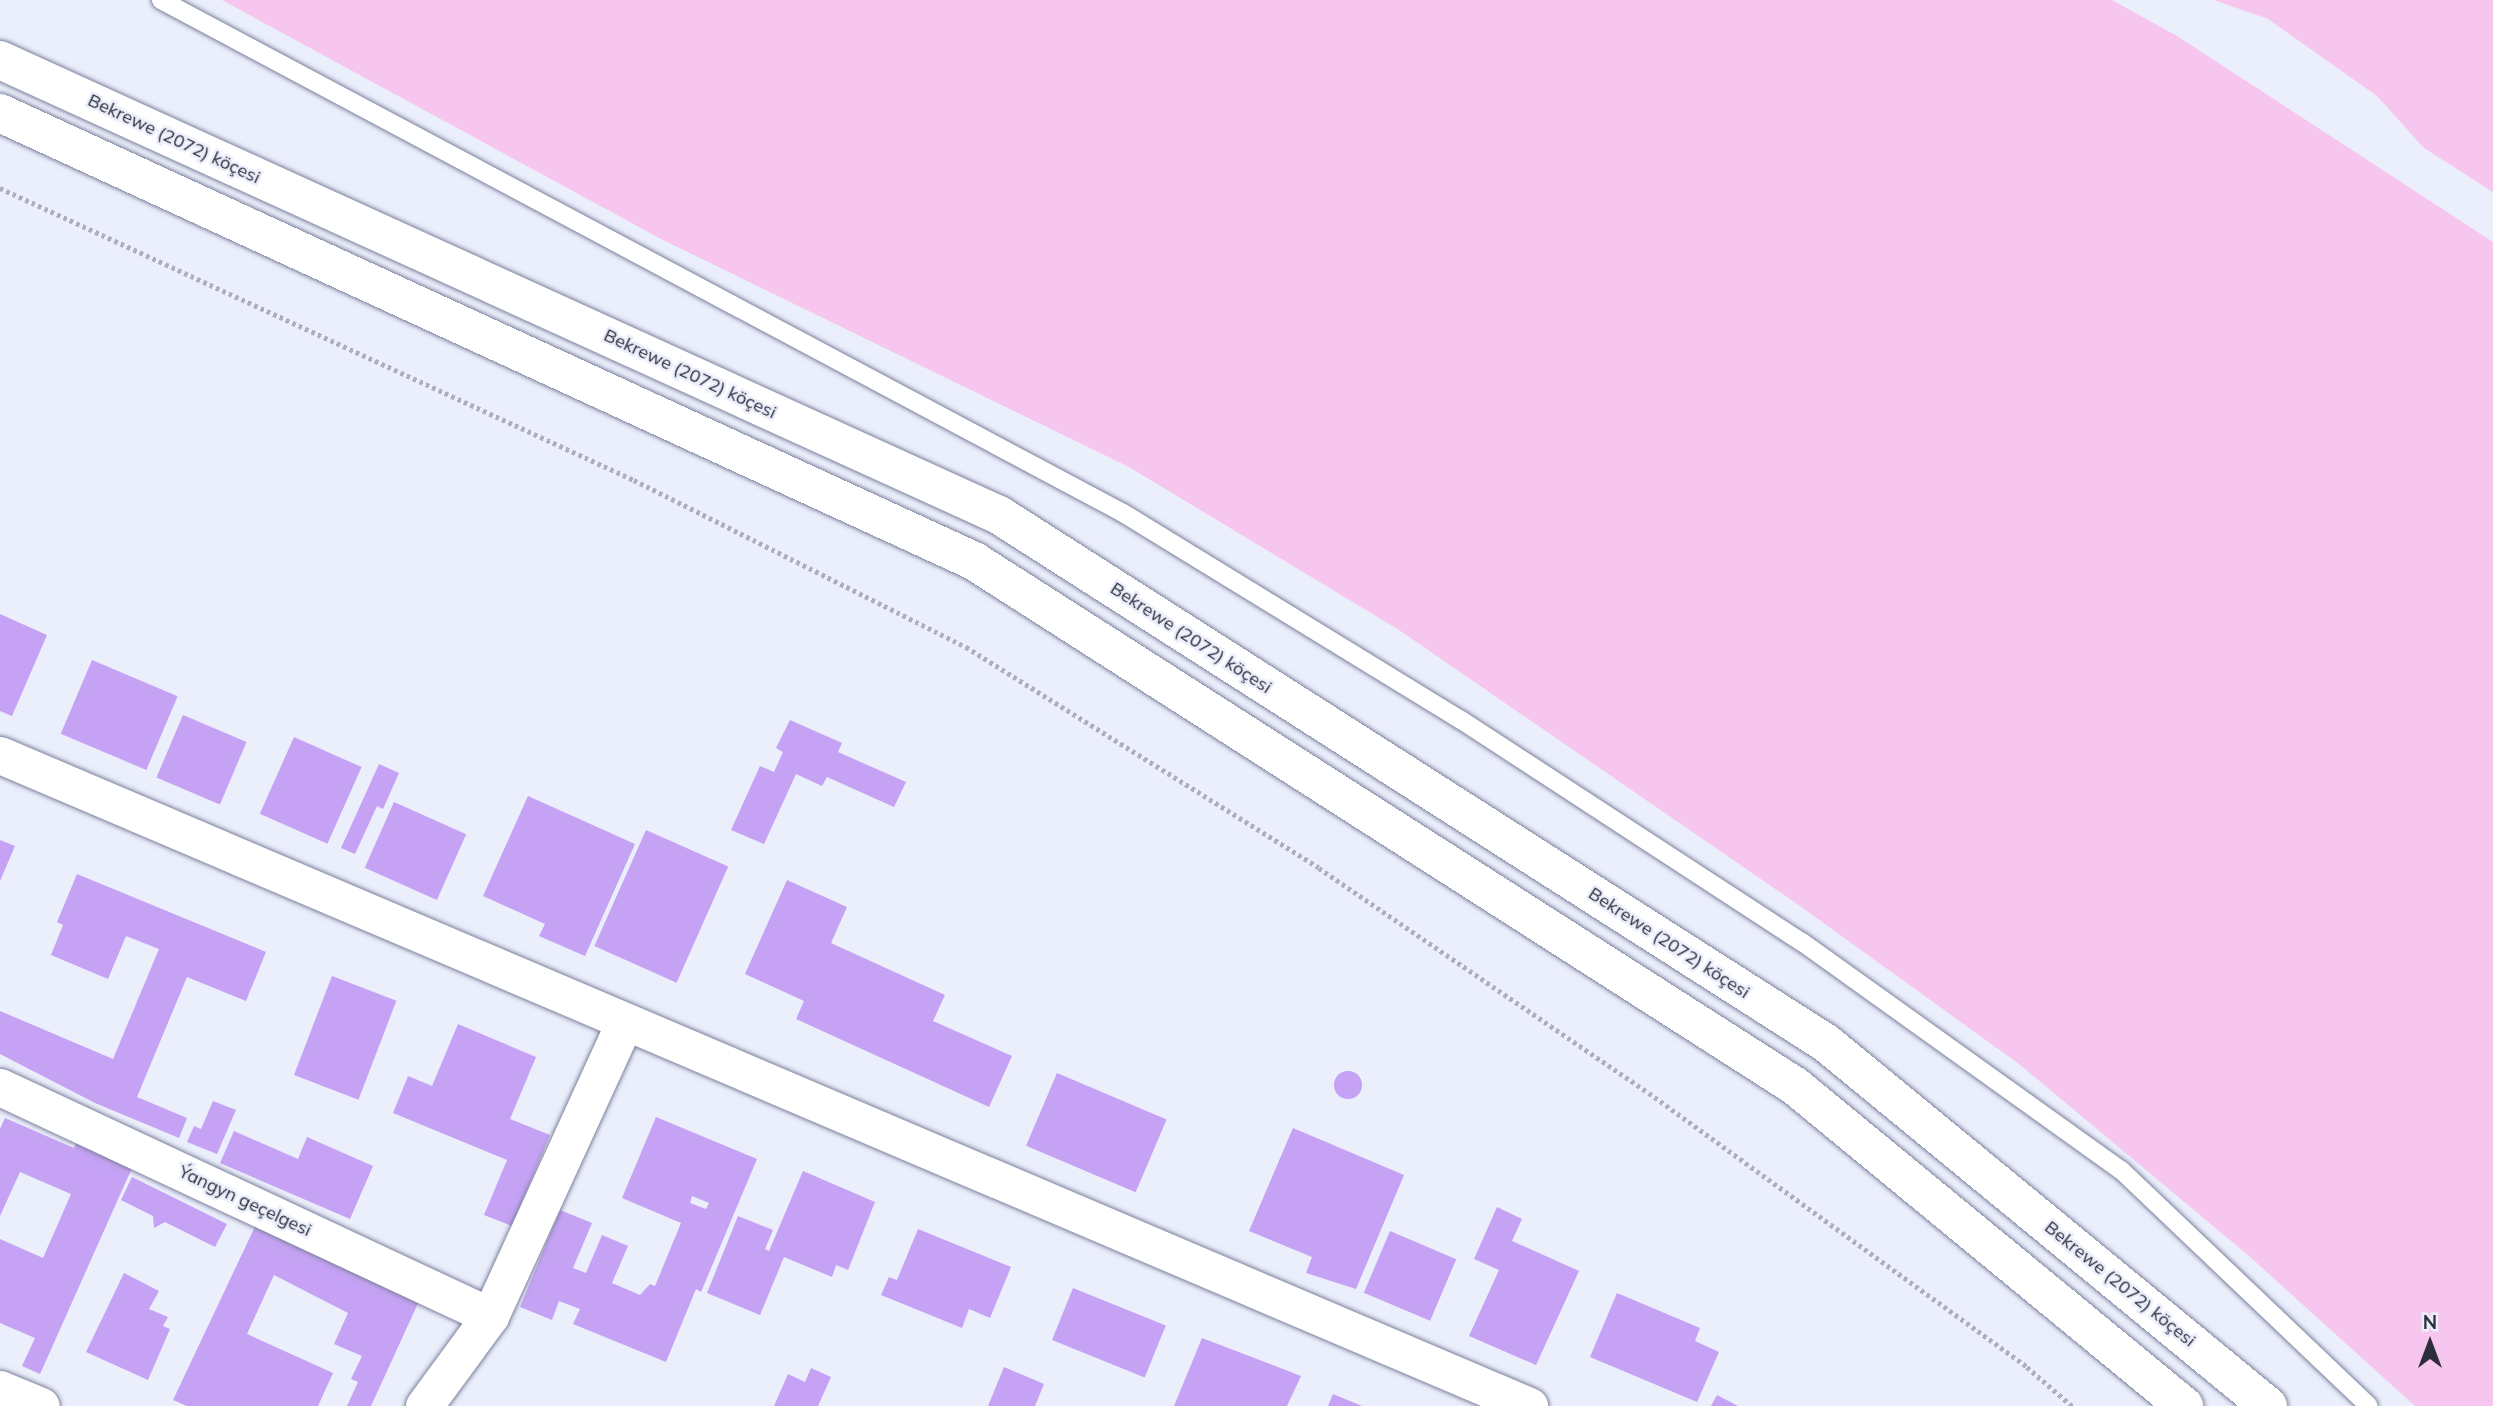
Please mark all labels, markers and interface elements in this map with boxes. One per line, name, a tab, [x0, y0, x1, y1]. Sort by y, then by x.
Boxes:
street label: Bekrewe (2072) köçesi	[84, 90, 264, 188]
street label: Bekrewe (2072) köçesi	[600, 325, 780, 423]
street label: Bekrewe (2072) köçesi	[1106, 578, 1276, 698]
street label: Bekrewe (2072) köçesi	[1584, 883, 1754, 1003]
street label: Ýangyn geçelgesi	[175, 1161, 315, 1241]
street label: Bekrewe (2072) köçesi	[2040, 1217, 2200, 1351]
north arrow	[2395, 1308, 2465, 1378]
text: N	[2423, 1310, 2437, 1334]

